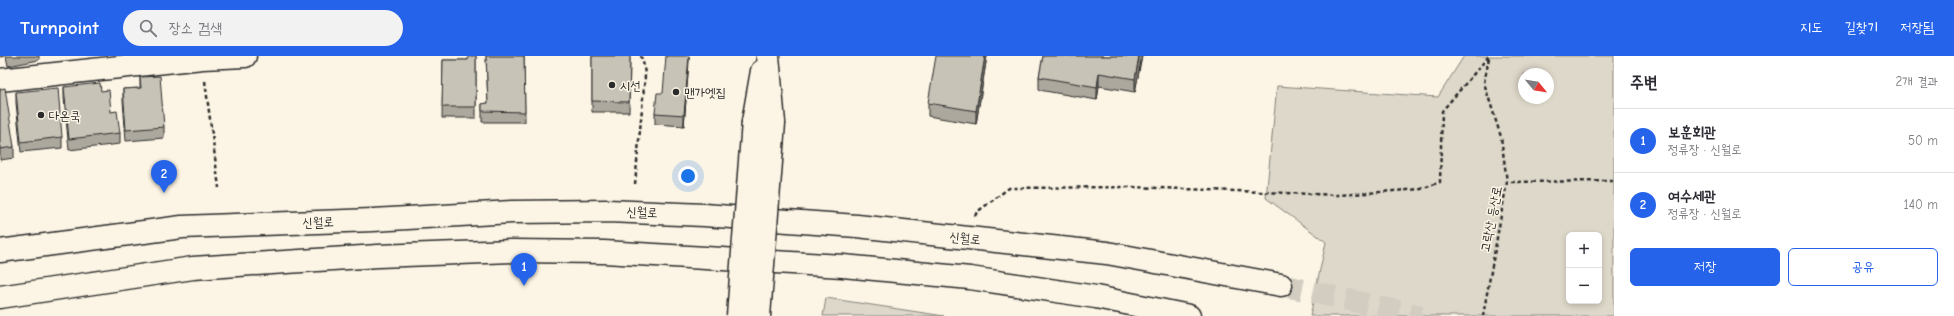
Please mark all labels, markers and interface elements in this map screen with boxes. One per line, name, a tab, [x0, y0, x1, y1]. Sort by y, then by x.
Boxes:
search box	[123, 10, 403, 46]
text: Turnpoint	[20, 17, 99, 39]
icon: search	[137, 17, 159, 39]
text: 장소 검색	[169, 19, 222, 37]
text: 지도	[1800, 19, 1822, 36]
text: 길찾기	[1844, 19, 1878, 36]
text: 저장됨	[1900, 19, 1934, 36]
north arrow	[1518, 68, 1554, 104]
text: 주변	[1630, 73, 1657, 92]
text: 2개 결과	[1895, 74, 1938, 89]
place label: 시선	[620, 78, 641, 93]
marker: 시선	[607, 80, 617, 90]
place label: 맨가엣집	[684, 85, 726, 100]
marker: 맨가엣집	[671, 87, 681, 97]
place label: 다온쿡	[49, 108, 80, 123]
marker: 다온쿡	[36, 110, 46, 120]
text: 보훈회관	[1668, 123, 1716, 141]
text: 1	[1640, 133, 1646, 148]
text: 50 m	[1908, 133, 1938, 148]
text: 정류장 · 신월로	[1668, 142, 1742, 157]
pin: 2	[151, 160, 177, 193]
your location	[678, 166, 698, 186]
street label: 고락산 등산로	[1477, 185, 1505, 253]
text: 여수세관	[1668, 187, 1716, 205]
text: 2	[1640, 197, 1646, 212]
text: 140 m	[1904, 197, 1938, 212]
street label: 신월로	[626, 204, 658, 220]
text: 정류장 · 신월로	[1668, 206, 1742, 221]
street label: 신월로	[302, 214, 334, 230]
street label: 신월로	[949, 229, 981, 247]
map controls	[1566, 232, 1602, 304]
button: +	[1566, 232, 1602, 268]
button: 저장	[1630, 248, 1780, 286]
button: 공유	[1788, 248, 1938, 286]
pin: 1	[511, 253, 537, 286]
button: −	[1566, 268, 1602, 304]

